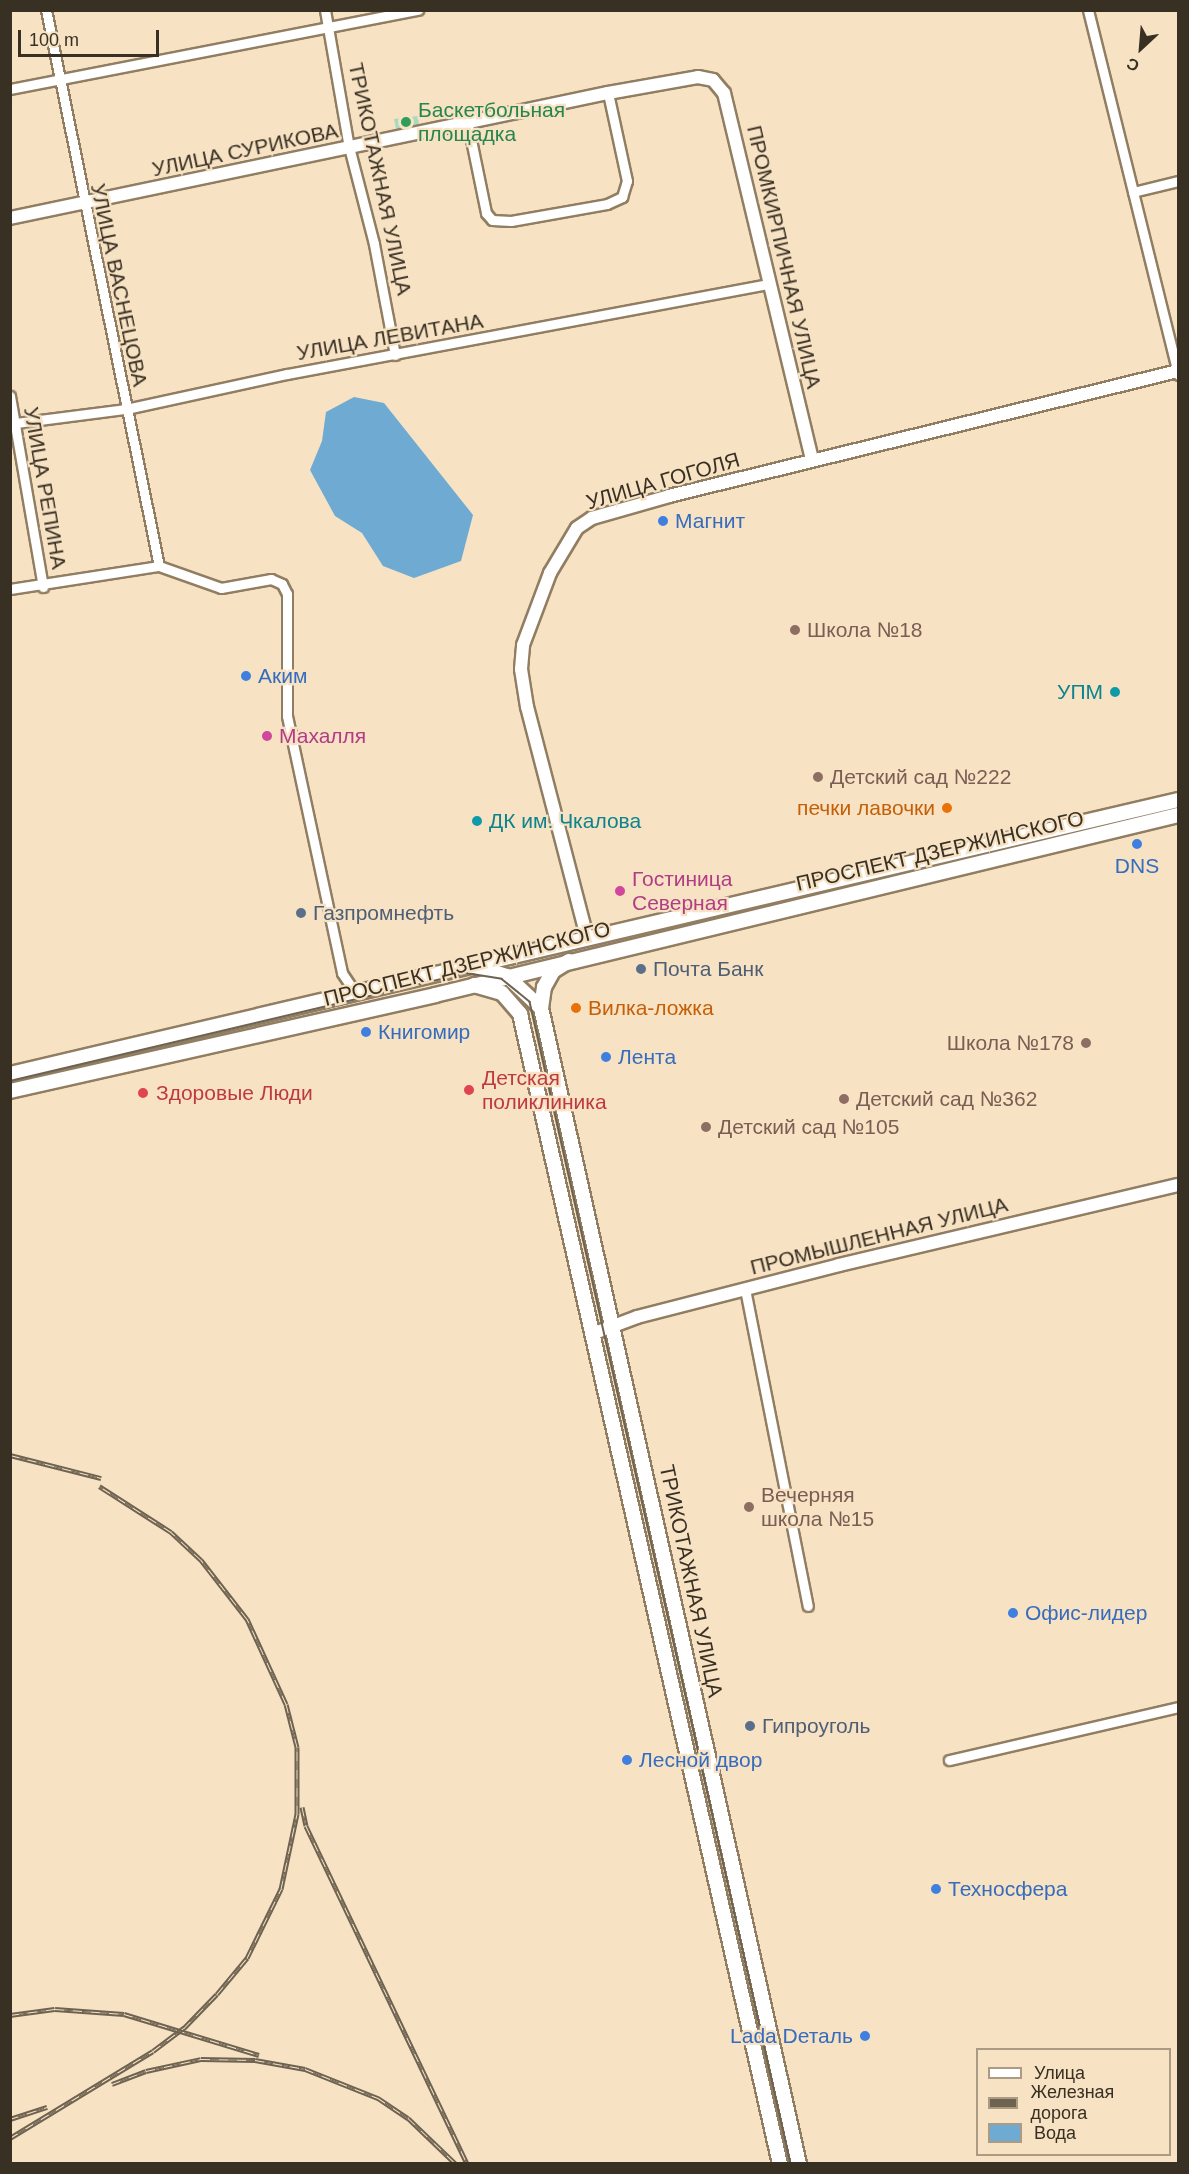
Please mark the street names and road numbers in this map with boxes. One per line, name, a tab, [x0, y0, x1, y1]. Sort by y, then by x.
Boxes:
street label: ТРИКОТАЖНАЯ УЛИЦА	[343, 60, 417, 298]
street label: УЛИЦА СУРИКОВА	[150, 118, 340, 182]
street label: ПРОМКИРПИЧНАЯ УЛИЦА	[741, 123, 827, 391]
street label: УЛИЦА ВАСНЕЦОВА	[85, 181, 153, 389]
street label: УЛИЦА ЛЕВИТАНА	[295, 308, 485, 366]
street label: УЛИЦА РЕПИНА	[18, 405, 72, 571]
street label: УЛИЦА ГОГОЛЯ	[583, 447, 743, 515]
street label: ПРОСПЕКТ ДЗЕРЖИНСКОГО	[794, 806, 1086, 896]
street label: ПРОСПЕКТ ДЗЕРЖИНСКОГО	[321, 916, 613, 1012]
street label: ПРОМЫШЛЕННАЯ УЛИЦА	[748, 1192, 1010, 1280]
street label: ТРИКОТАЖНАЯ УЛИЦА	[654, 1462, 728, 1700]

